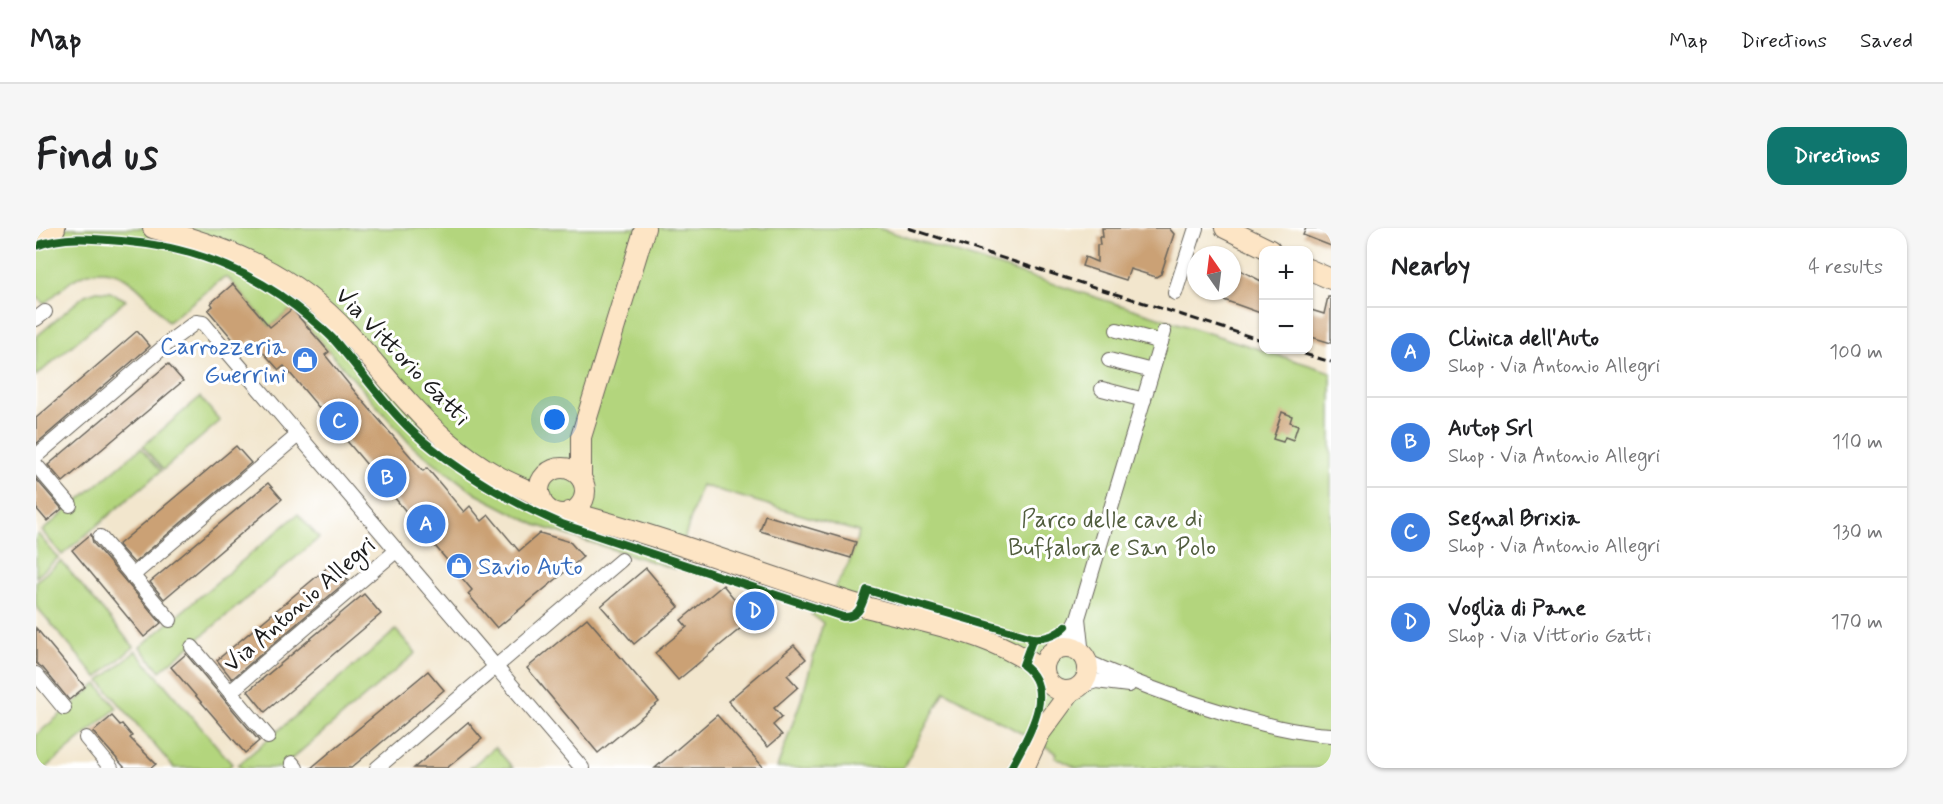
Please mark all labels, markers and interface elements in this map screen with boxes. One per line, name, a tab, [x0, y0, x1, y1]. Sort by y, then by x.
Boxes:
text: Map	[30, 23, 81, 60]
text: Map	[1669, 27, 1708, 55]
text: Directions	[1741, 27, 1827, 55]
text: Saved	[1860, 27, 1913, 55]
button: Directions	[1767, 127, 1907, 185]
text: Find us	[36, 129, 158, 184]
north arrow	[1187, 246, 1241, 300]
map controls	[1259, 246, 1313, 354]
button: +	[1259, 246, 1313, 300]
text: Nearby	[1391, 250, 1470, 284]
text: 4 results	[1808, 254, 1883, 281]
street label: Via Vittorio Gatti	[328, 281, 476, 433]
button: −	[1259, 300, 1313, 354]
text: Clinica dell'Auto	[1448, 325, 1599, 353]
place label: Carrozzeria Guerrini	[160, 332, 287, 391]
text: A	[1404, 339, 1417, 366]
text: 100 m	[1829, 339, 1883, 366]
shop icon: Carrozzeria Guerrini	[290, 345, 320, 375]
text: Shop · Via Antonio Allegri	[1448, 353, 1660, 380]
pin: C	[320, 398, 358, 444]
your location	[540, 405, 569, 434]
text: Autop Srl	[1448, 415, 1533, 443]
text: B	[1404, 429, 1417, 456]
text: 110 m	[1832, 429, 1883, 456]
text: Shop · Via Antonio Allegri	[1448, 443, 1660, 470]
pin: B	[368, 456, 406, 500]
pin: A	[406, 502, 446, 546]
park label: Parco delle cave di Buffalora e San Polo	[1008, 505, 1216, 564]
text: Segnal Brixia	[1448, 505, 1580, 533]
text: C	[1403, 519, 1418, 546]
text: 130 m	[1832, 519, 1883, 546]
street label: Via Antonio Allegri	[217, 530, 384, 681]
text: Shop · Via Antonio Allegri	[1448, 533, 1660, 560]
shop icon: Savio Auto	[444, 551, 474, 581]
place label: Savio Auto	[478, 552, 583, 583]
pin: D	[736, 588, 774, 634]
text: Voglia di Pane	[1448, 595, 1586, 623]
text: D	[1404, 609, 1417, 636]
text: 170 m	[1831, 609, 1883, 636]
text: Shop · Via Vittorio Gatti	[1448, 623, 1651, 650]

